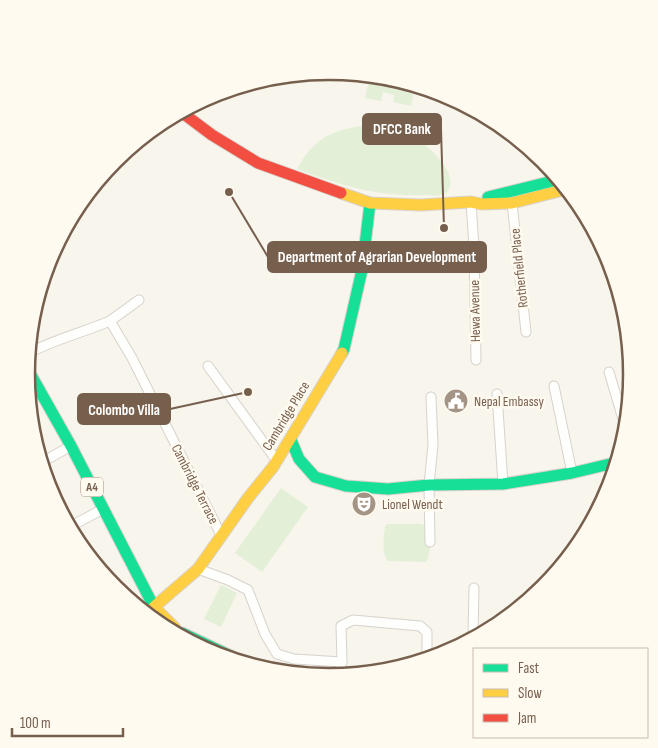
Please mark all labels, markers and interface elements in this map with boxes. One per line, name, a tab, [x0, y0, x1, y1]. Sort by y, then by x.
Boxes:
callout: DFCC Bank	[363, 114, 441, 144]
text: DFCC Bank	[373, 120, 432, 139]
street label: Rotherfield Place	[506, 227, 532, 309]
callout: Department of Agrarian Development	[268, 242, 486, 272]
text: Department of Agrarian Development	[278, 248, 476, 267]
street label: Hewa Avenue	[466, 280, 484, 342]
street label: Cambridge Place	[259, 378, 313, 454]
public building icon: Nepal Embassy	[443, 388, 469, 414]
place label: Nepal Embassy	[474, 393, 545, 410]
callout: Colombo Villa	[78, 394, 170, 424]
text: Colombo Villa	[88, 401, 160, 420]
street label: Cambridge Terrace	[168, 441, 222, 527]
road number: A4	[81, 478, 103, 497]
theatre icon: Lionel Wendt	[351, 491, 377, 517]
place label: Lionel Wendt	[382, 496, 443, 513]
legend	[473, 648, 648, 738]
text: Fast	[518, 659, 540, 678]
text: Slow	[518, 684, 542, 703]
scale bar	[12, 706, 124, 738]
text: Jam	[517, 709, 536, 728]
text: 100 m	[20, 714, 51, 733]

